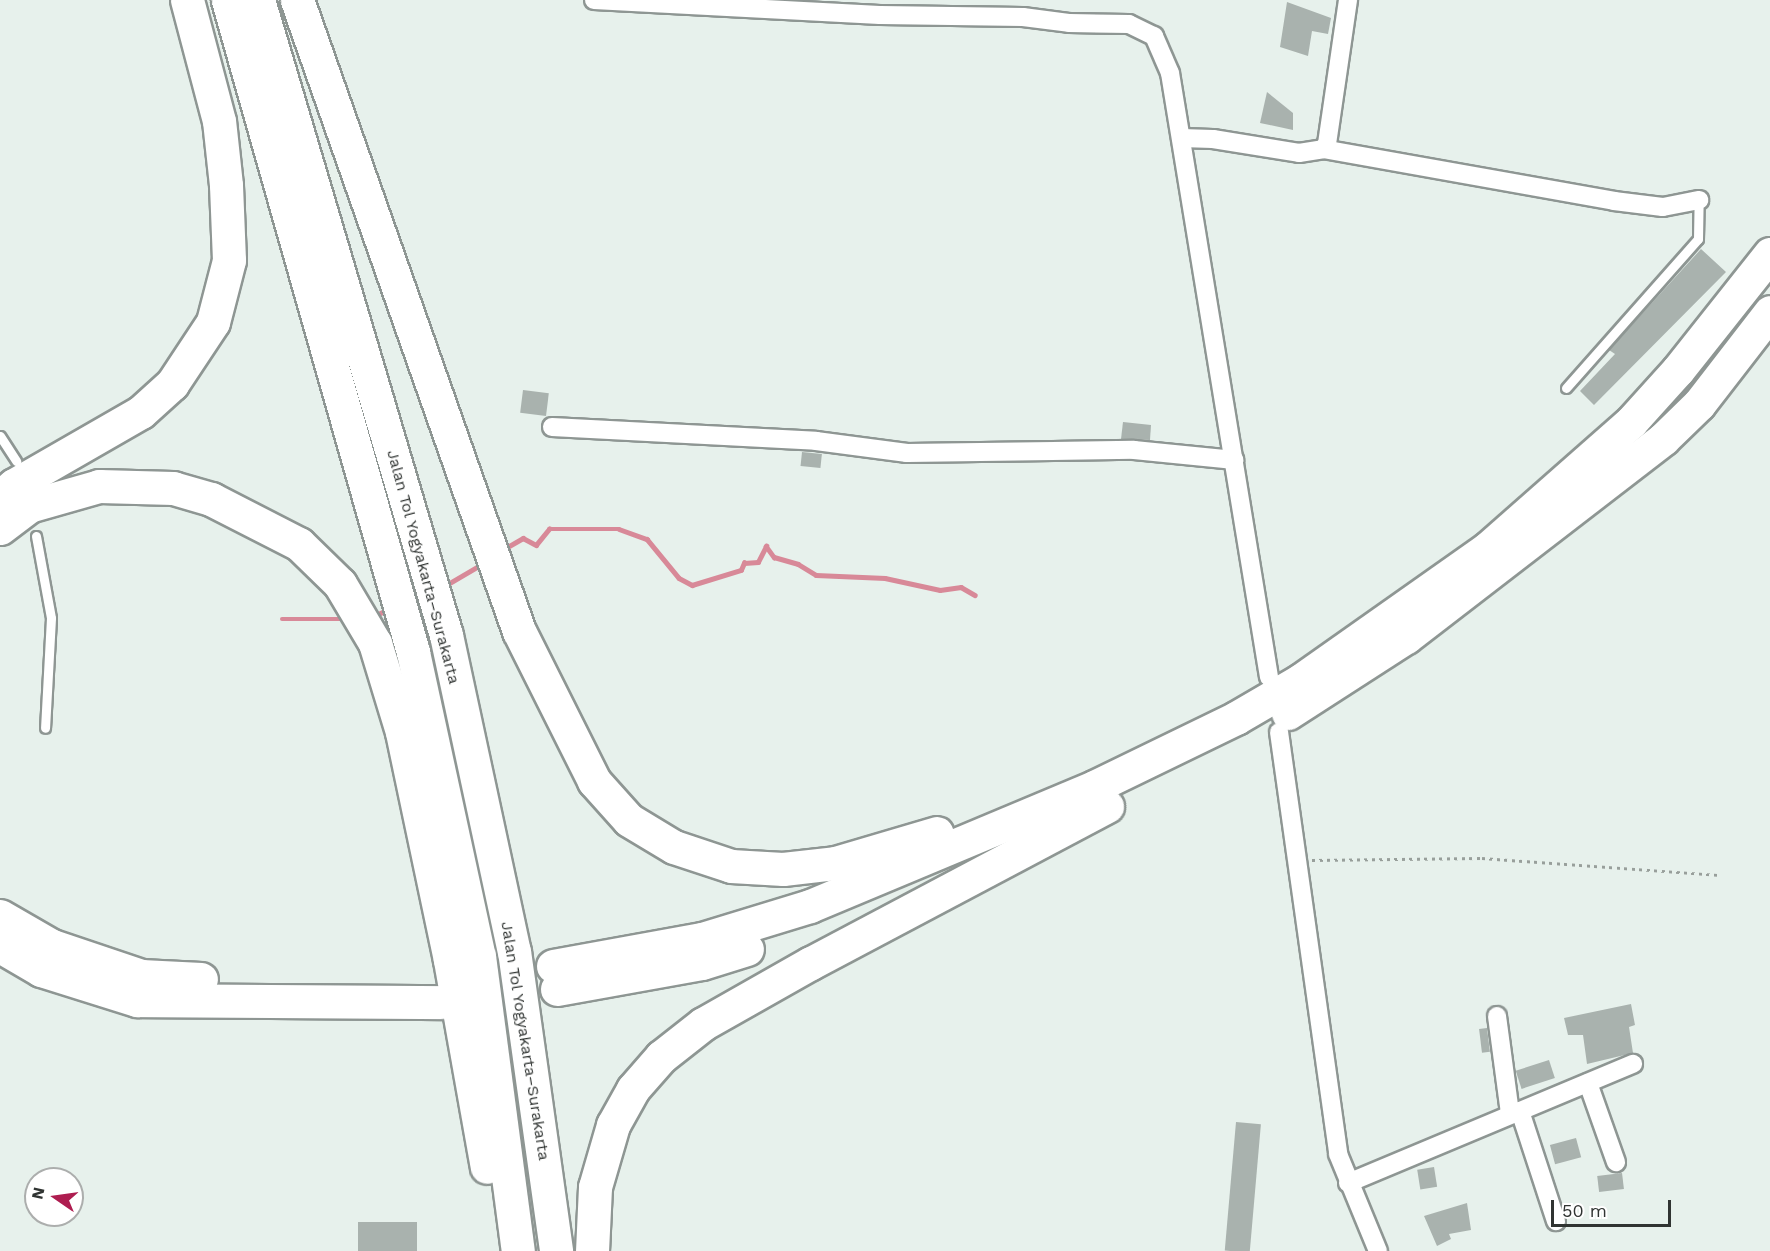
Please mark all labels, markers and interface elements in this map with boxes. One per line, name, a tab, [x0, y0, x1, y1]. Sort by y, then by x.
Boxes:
street label: Jalan Tol Yogyakarta–Surakarta	[382, 447, 464, 687]
street label: Jalan Tol Yogyakarta–Surakarta	[497, 919, 553, 1163]
north arrow	[24, 1167, 84, 1227]
text: N	[27, 1185, 49, 1201]
scale bar	[1554, 1188, 1674, 1226]
text: 50 m	[1562, 1200, 1607, 1221]

